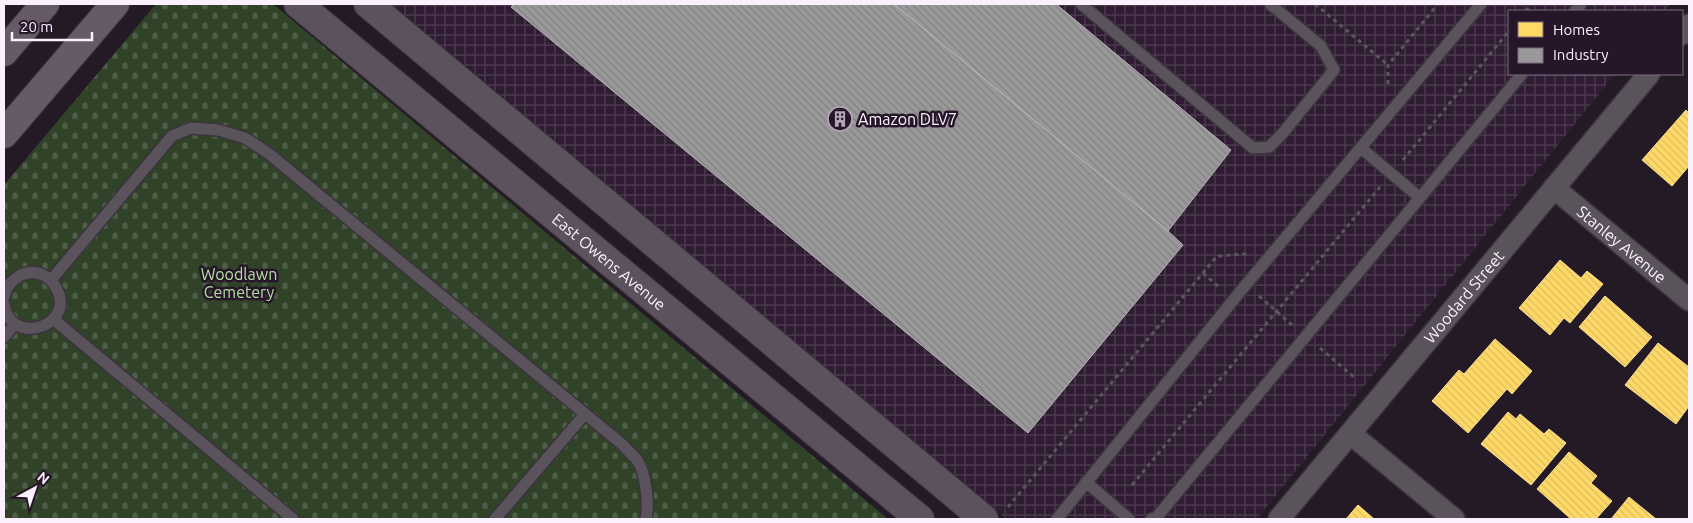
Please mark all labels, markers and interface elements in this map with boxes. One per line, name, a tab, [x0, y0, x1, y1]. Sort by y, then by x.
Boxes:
scale bar	[12, 10, 92, 42]
legend	[1508, 10, 1683, 75]
text: 20 m	[20, 18, 53, 35]
text: Homes	[1553, 21, 1600, 38]
text: Industry	[1553, 46, 1608, 63]
building icon: Amazon DLV7	[827, 106, 853, 132]
place label: Amazon DLV7	[858, 110, 957, 128]
street label: Stanley Avenue	[1573, 202, 1670, 286]
street label: East Owens Avenue	[549, 210, 669, 314]
street label: Woodard Street	[1420, 246, 1508, 347]
park label: Woodlawn Cemetery	[201, 265, 277, 301]
north arrow	[10, 463, 60, 513]
text: N	[34, 469, 53, 488]

